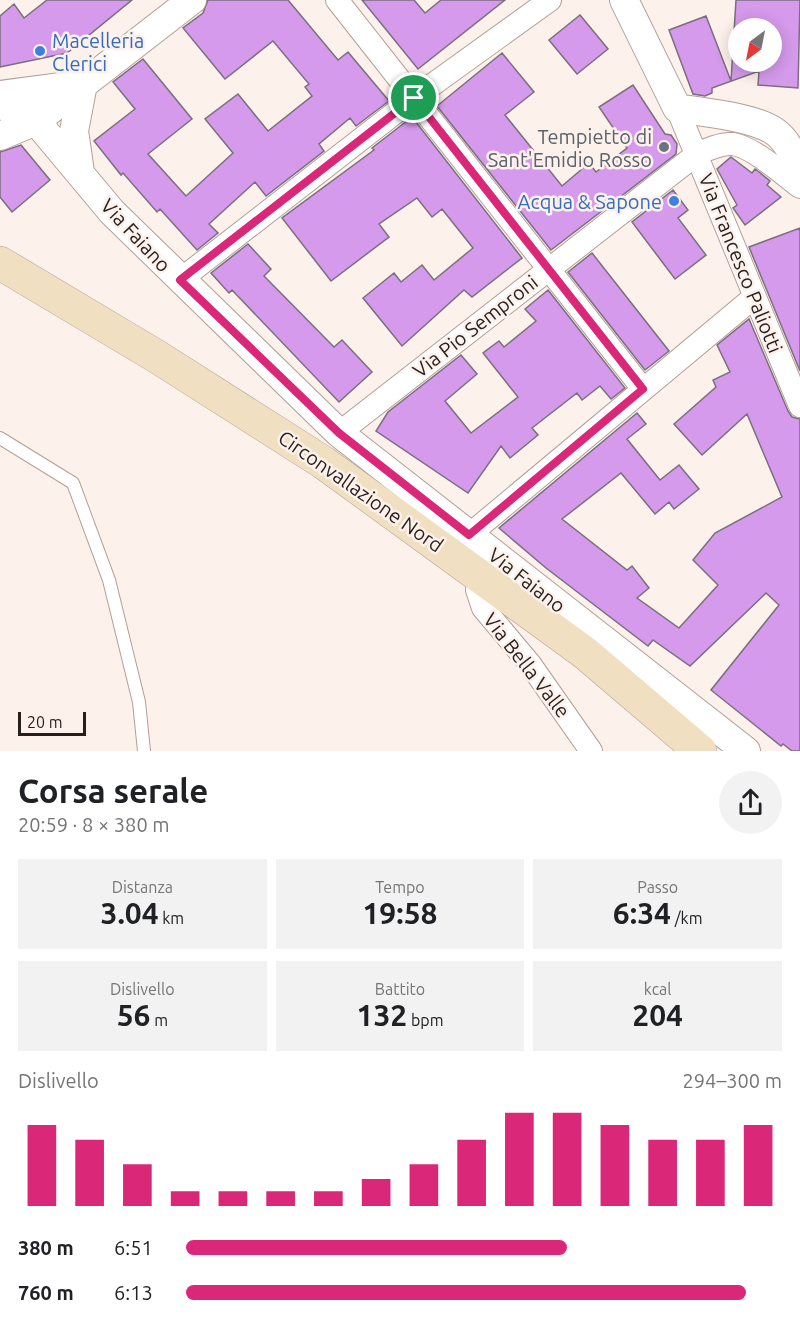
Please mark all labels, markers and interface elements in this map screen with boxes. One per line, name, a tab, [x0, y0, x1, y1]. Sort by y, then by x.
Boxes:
north arrow	[728, 18, 782, 72]
map controls	[728, 18, 782, 72]
place label: Macelleria Clerici	[52, 29, 144, 75]
marker: Macelleria Clerici	[33, 44, 47, 58]
pin	[388, 72, 439, 123]
icon: arrive	[397, 81, 430, 114]
place label: Tempietto di Sant'Emidio Rosso	[488, 125, 652, 171]
marker: Tempietto di Sant'Emidio Rosso	[657, 140, 671, 154]
street label: Via Francesco Paliotti	[694, 170, 788, 356]
place label: Acqua & Sapone	[518, 190, 662, 213]
street label: Via Faiano	[96, 194, 176, 276]
marker: Acqua & Sapone	[667, 194, 681, 208]
street label: Via Pio Semproni	[408, 270, 542, 382]
street label: Circonvallazione Nord	[274, 425, 448, 557]
street label: Via Faiano	[484, 543, 570, 617]
street label: Via Bella Valle	[479, 608, 575, 722]
scale bar	[18, 709, 86, 736]
text: 20 m	[27, 713, 63, 731]
button: share	[719, 771, 782, 834]
text: Corsa serale	[18, 772, 208, 809]
text: 20:59 · 8 × 380 m	[18, 813, 170, 836]
text: Distanza	[112, 878, 173, 896]
text: Tempo	[375, 878, 425, 896]
text: Passo	[637, 878, 678, 896]
text: 3.04	[100, 896, 159, 930]
text: 19:58	[362, 896, 438, 930]
text: 6:34	[613, 896, 671, 930]
text: km	[159, 909, 184, 927]
text: /km	[671, 909, 702, 927]
text: Dislivello	[110, 980, 175, 998]
text: Battito	[375, 980, 425, 998]
text: kcal	[644, 980, 671, 998]
text: 56	[117, 998, 151, 1032]
text: 132	[357, 998, 407, 1032]
text: 204	[632, 998, 683, 1032]
text: m	[151, 1011, 168, 1029]
text: bpm	[407, 1011, 443, 1029]
text: Dislivello	[18, 1069, 99, 1092]
text: 294–300 m	[683, 1069, 782, 1092]
text: 380 m	[18, 1236, 74, 1259]
text: 6:51	[114, 1236, 153, 1259]
text: 760 m	[18, 1281, 74, 1304]
text: 6:13	[114, 1281, 153, 1304]

